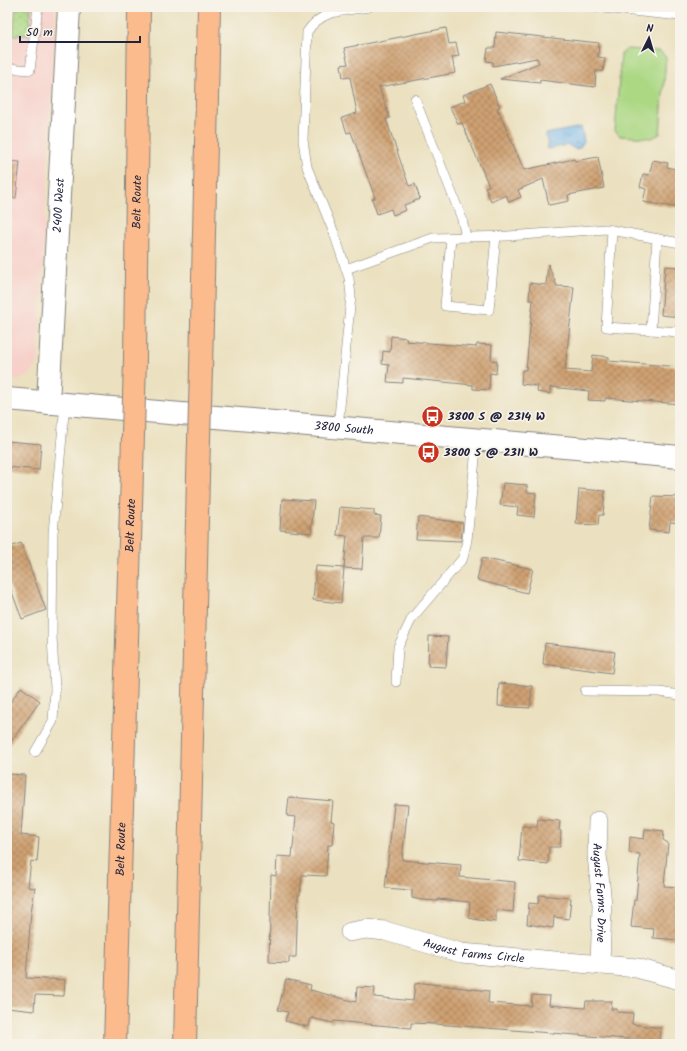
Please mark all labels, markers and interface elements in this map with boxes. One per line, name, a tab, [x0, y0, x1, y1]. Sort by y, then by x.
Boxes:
scale bar	[20, 18, 140, 44]
north arrow	[629, 18, 669, 58]
text: N	[646, 20, 654, 38]
text: 50 m	[26, 23, 53, 42]
street label: Belt Route	[127, 174, 147, 229]
street label: 2400 West	[48, 177, 70, 233]
bus stop icon: 3800 S @ 2314 W	[420, 403, 446, 429]
place label: 3800 S @ 2314 W	[447, 407, 545, 426]
street label: 3800 South	[313, 416, 374, 441]
bus stop icon: 3800 S @ 2311 W	[415, 439, 441, 465]
place label: 3800 S @ 2311 W	[443, 443, 538, 462]
street label: Belt Route	[121, 497, 141, 552]
street label: Belt Route	[111, 821, 132, 876]
street label: August Farms Drive	[587, 843, 611, 943]
street label: August Farms Circle	[421, 934, 526, 968]

